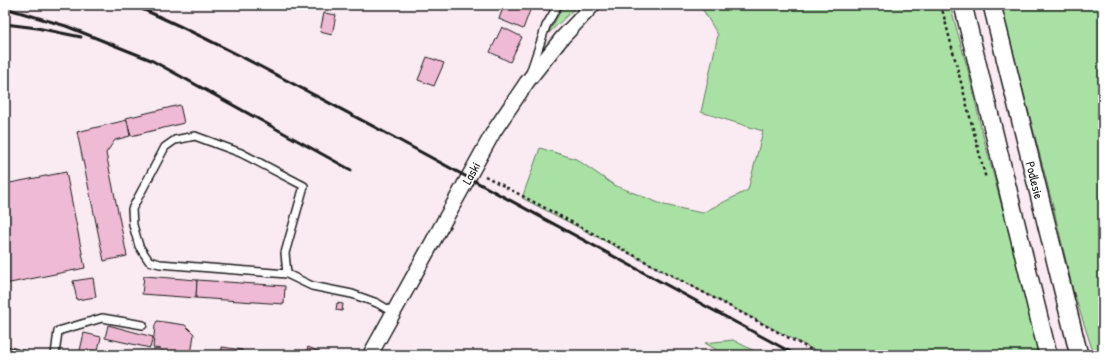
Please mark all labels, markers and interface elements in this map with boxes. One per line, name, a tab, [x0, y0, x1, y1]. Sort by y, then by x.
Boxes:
street label: Laski	[457, 158, 485, 188]
street label: Podlesie	[1022, 159, 1048, 201]

